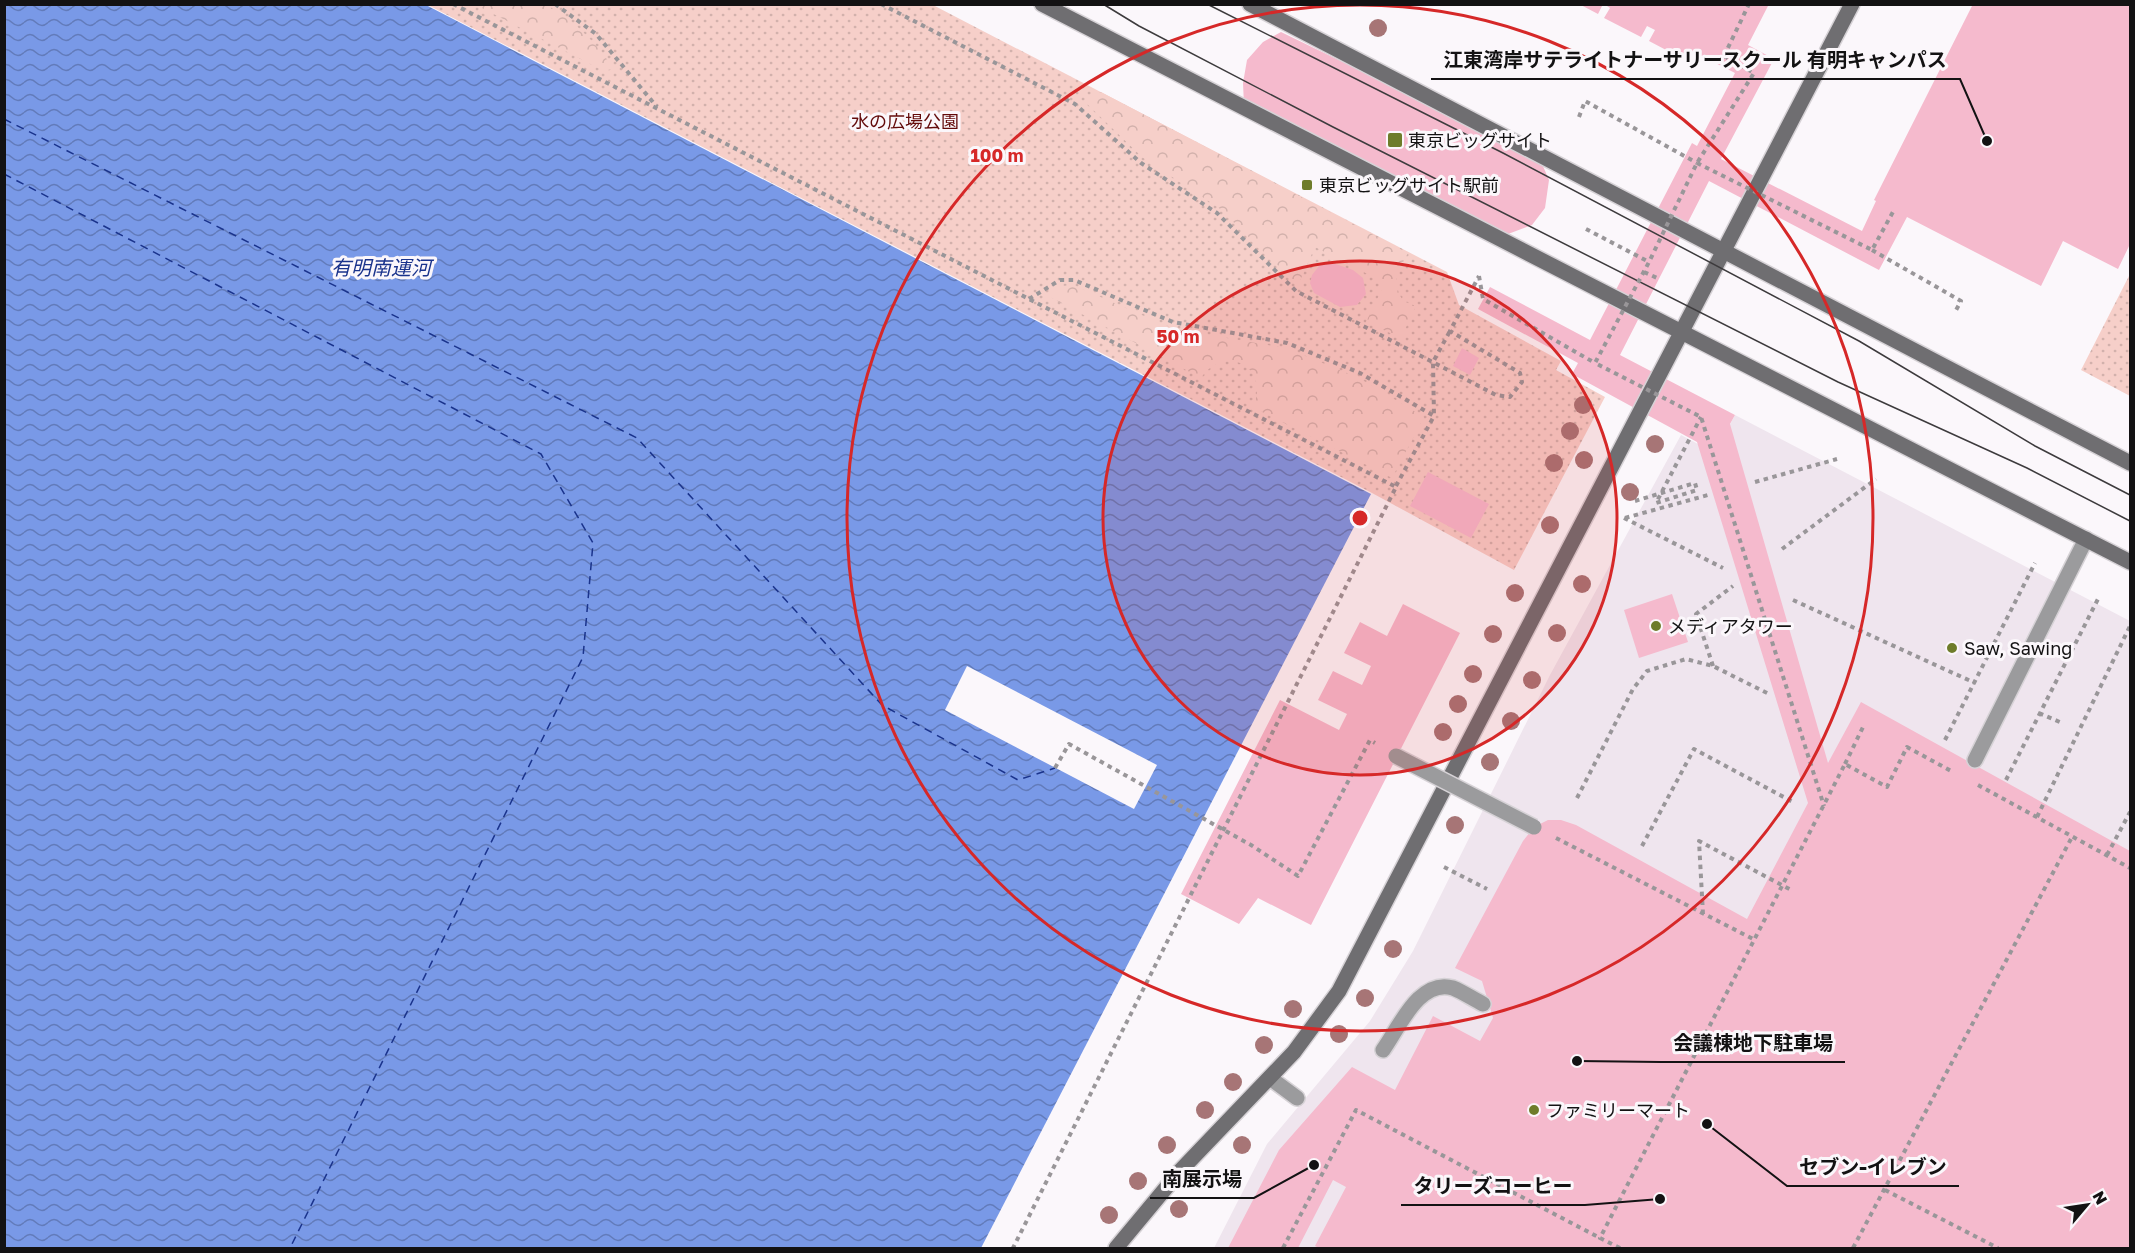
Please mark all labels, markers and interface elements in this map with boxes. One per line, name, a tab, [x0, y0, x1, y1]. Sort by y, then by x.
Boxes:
callout: 江東湾岸サテライトナーサリースクール 有明キャンパス	[1431, 41, 1960, 79]
text: 江東湾岸サテライトナーサリースクール 有明キャンパス	[1443, 47, 1947, 71]
park label: 水の広場公園	[851, 110, 959, 132]
place label: 東京ビッグサイト	[1408, 129, 1552, 151]
marker: 東京ビッグサイト	[1386, 131, 1404, 149]
text: 100 m	[971, 144, 1023, 166]
place label: 東京ビッグサイト駅前	[1319, 174, 1499, 196]
marker: 東京ビッグサイト駅前	[1300, 178, 1314, 192]
water label: 有明南運河	[331, 255, 435, 279]
text: 50 m	[1157, 325, 1199, 347]
centre of rings	[1350, 508, 1370, 528]
place label: メディアタワー	[1668, 615, 1793, 637]
marker: メディアタワー	[1649, 619, 1663, 633]
place label: Saw, Sawing	[1964, 637, 2072, 659]
marker: Saw, Sawing	[1945, 641, 1959, 655]
callout: 会議棟地下駐車場	[1661, 1024, 1845, 1062]
text: 会議棟地下駐車場	[1673, 1030, 1833, 1054]
place label: ファミリーマート	[1546, 1099, 1690, 1121]
marker: ファミリーマート	[1527, 1103, 1541, 1117]
callout: セブン-イレブン	[1787, 1148, 1959, 1186]
text: セブン-イレブン	[1799, 1154, 1947, 1178]
callout: 南展示場	[1150, 1160, 1254, 1198]
text: 南展示場	[1162, 1166, 1242, 1190]
callout: タリーズコーヒー	[1401, 1167, 1585, 1205]
text: タリーズコーヒー	[1414, 1173, 1573, 1197]
north arrow	[2057, 1175, 2117, 1235]
text: N	[2088, 1188, 2112, 1208]

